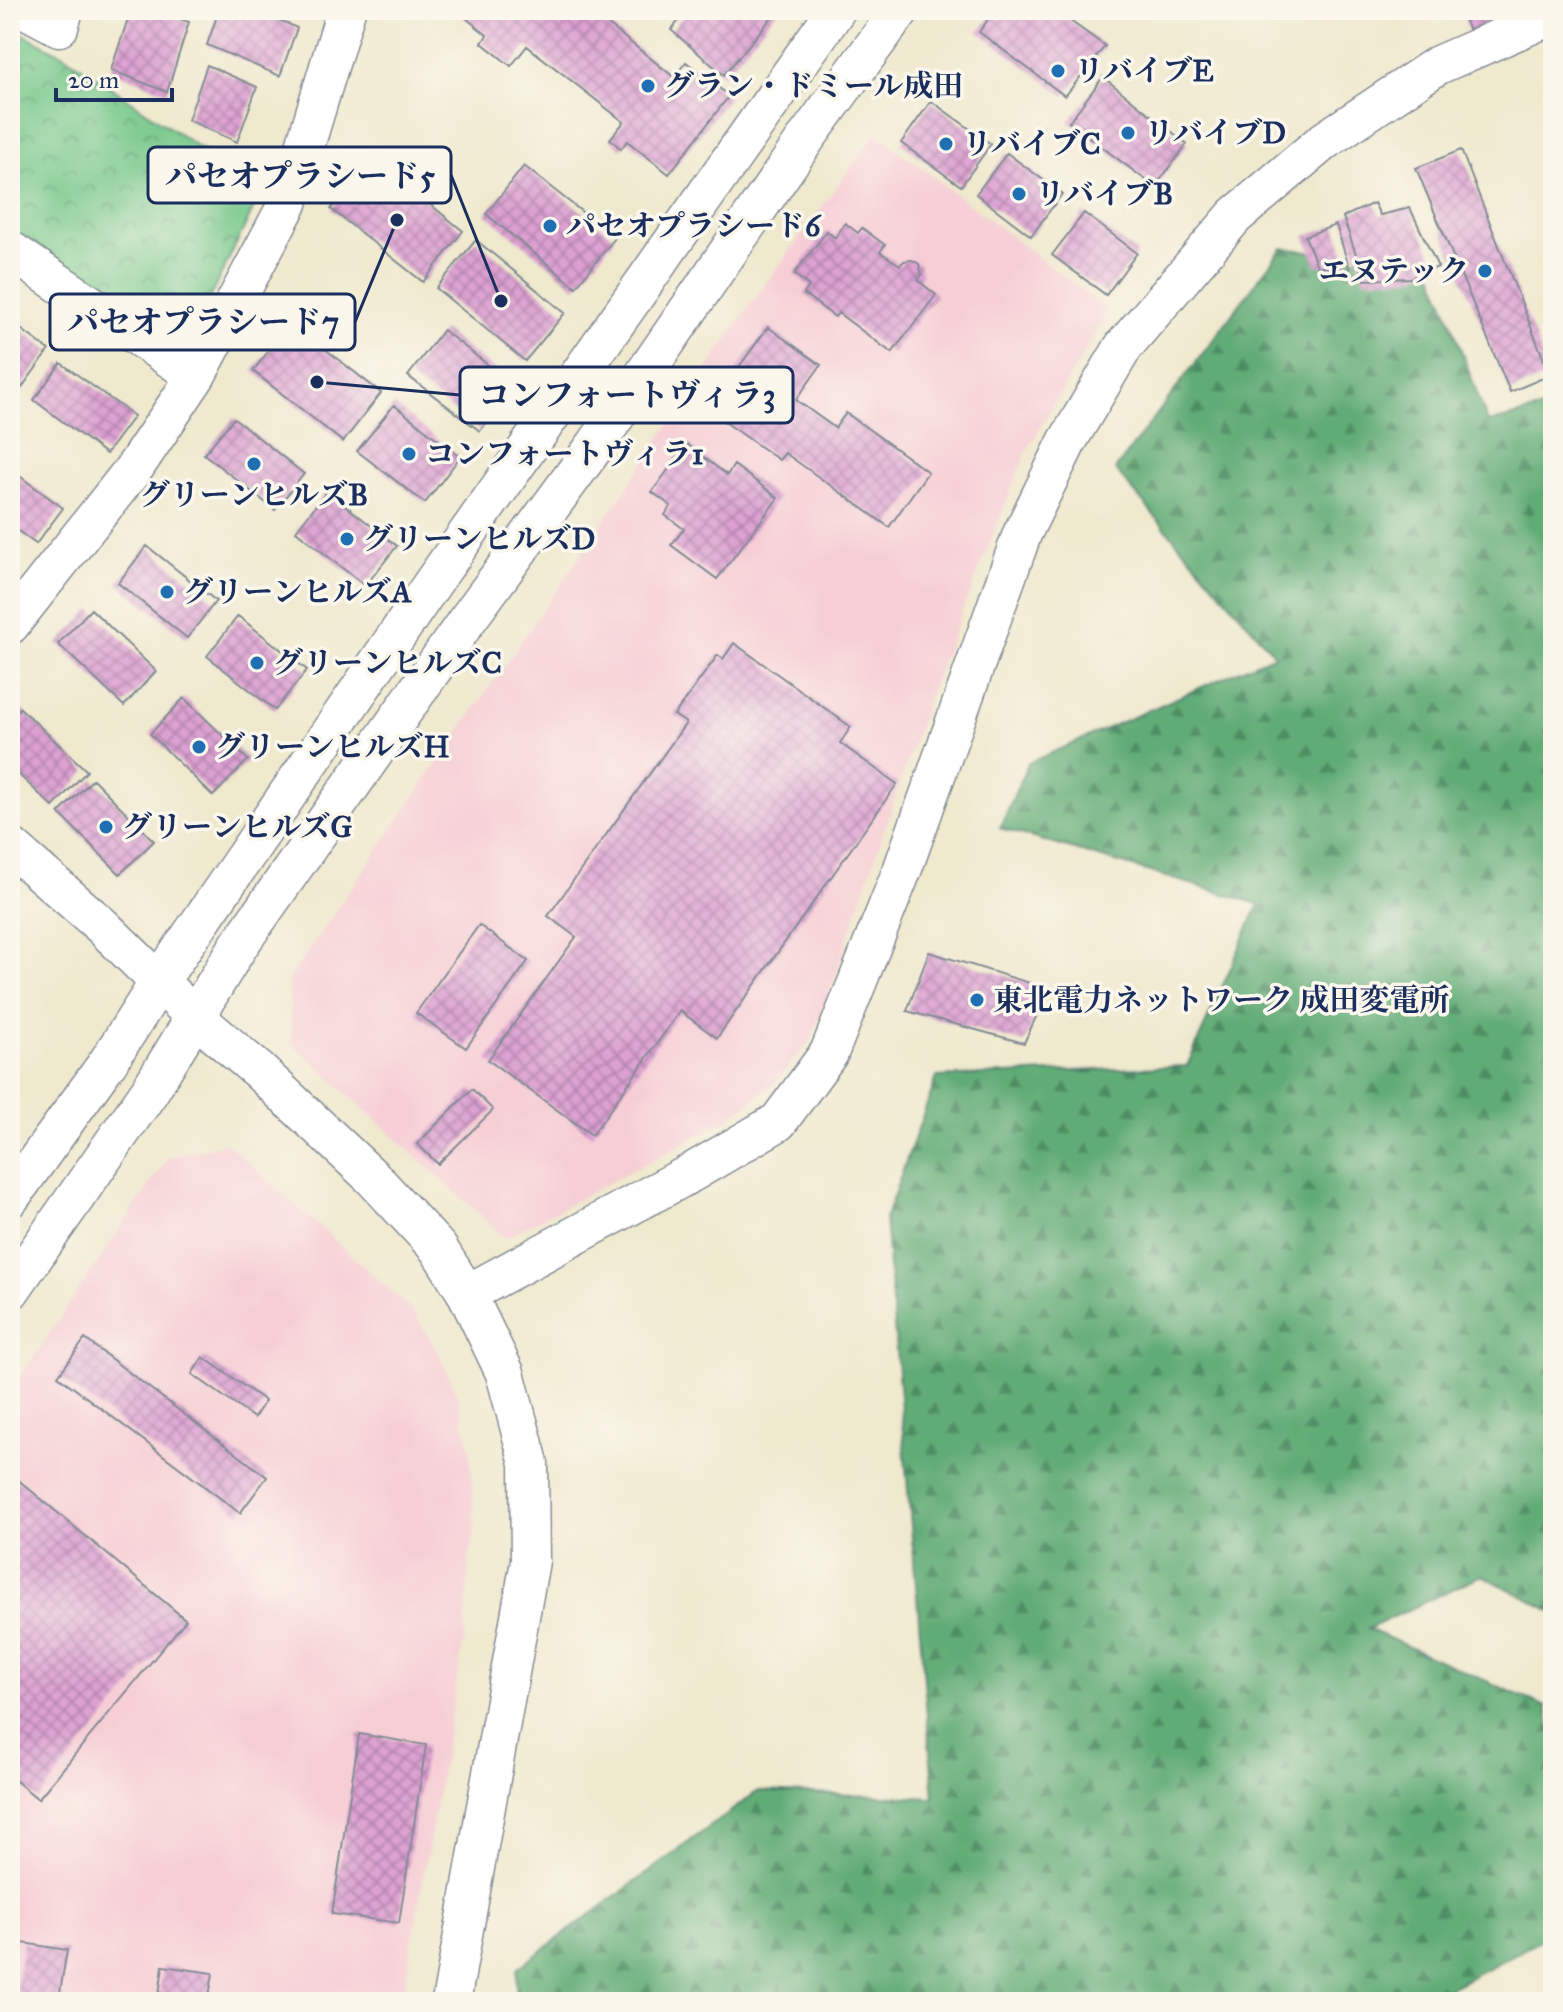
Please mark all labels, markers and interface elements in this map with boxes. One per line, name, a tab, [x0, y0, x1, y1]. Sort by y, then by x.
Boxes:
scale bar	[56, 52, 172, 102]
place label: リバイブE	[1074, 53, 1214, 89]
marker: リバイブE	[1049, 62, 1067, 80]
text: 20 m	[68, 65, 119, 95]
place label: グラン・ドミール成田	[664, 68, 963, 104]
marker: グラン・ドミール成田	[639, 77, 657, 95]
place label: リバイブD	[1144, 115, 1286, 151]
marker: リバイブD	[1119, 124, 1137, 142]
place label: リバイブC	[962, 126, 1101, 162]
marker: リバイブC	[937, 135, 955, 153]
callout: パセオプラシード5	[148, 147, 451, 203]
text: パセオプラシード5	[165, 157, 435, 196]
place label: リバイブB	[1035, 176, 1173, 212]
marker: リバイブB	[1010, 185, 1028, 203]
place label: パセオプラシード6	[566, 208, 822, 244]
marker: パセオプラシード6	[541, 217, 559, 235]
place label: エヌテック	[1319, 253, 1469, 289]
marker: エヌテック	[1476, 262, 1494, 280]
callout: パセオプラシード7	[50, 294, 355, 350]
text: パセオプラシード7	[67, 303, 339, 342]
callout: コンフォートヴィラ3	[460, 367, 793, 423]
text: コンフォートヴィラ3	[478, 376, 776, 415]
place label: コンフォートヴィラ1	[425, 436, 704, 472]
marker: コンフォートヴィラ1	[400, 445, 418, 463]
marker: グリーンヒルズB	[245, 455, 263, 473]
place label: グリーンヒルズB	[140, 477, 368, 513]
place label: グリーンヒルズD	[363, 521, 595, 557]
marker: グリーンヒルズD	[338, 530, 356, 548]
place label: グリーンヒルズA	[183, 574, 412, 610]
marker: グリーンヒルズA	[158, 583, 176, 601]
place label: グリーンヒルズC	[273, 645, 502, 681]
marker: グリーンヒルズC	[248, 654, 266, 672]
place label: グリーンヒルズH	[215, 729, 449, 765]
marker: グリーンヒルズH	[190, 738, 208, 756]
place label: グリーンヒルズG	[122, 809, 352, 845]
marker: グリーンヒルズG	[97, 818, 115, 836]
place label: 東北電力ネットワーク 成田変電所	[993, 982, 1449, 1018]
marker: 東北電力ネットワーク 成田変電所	[968, 991, 986, 1009]

